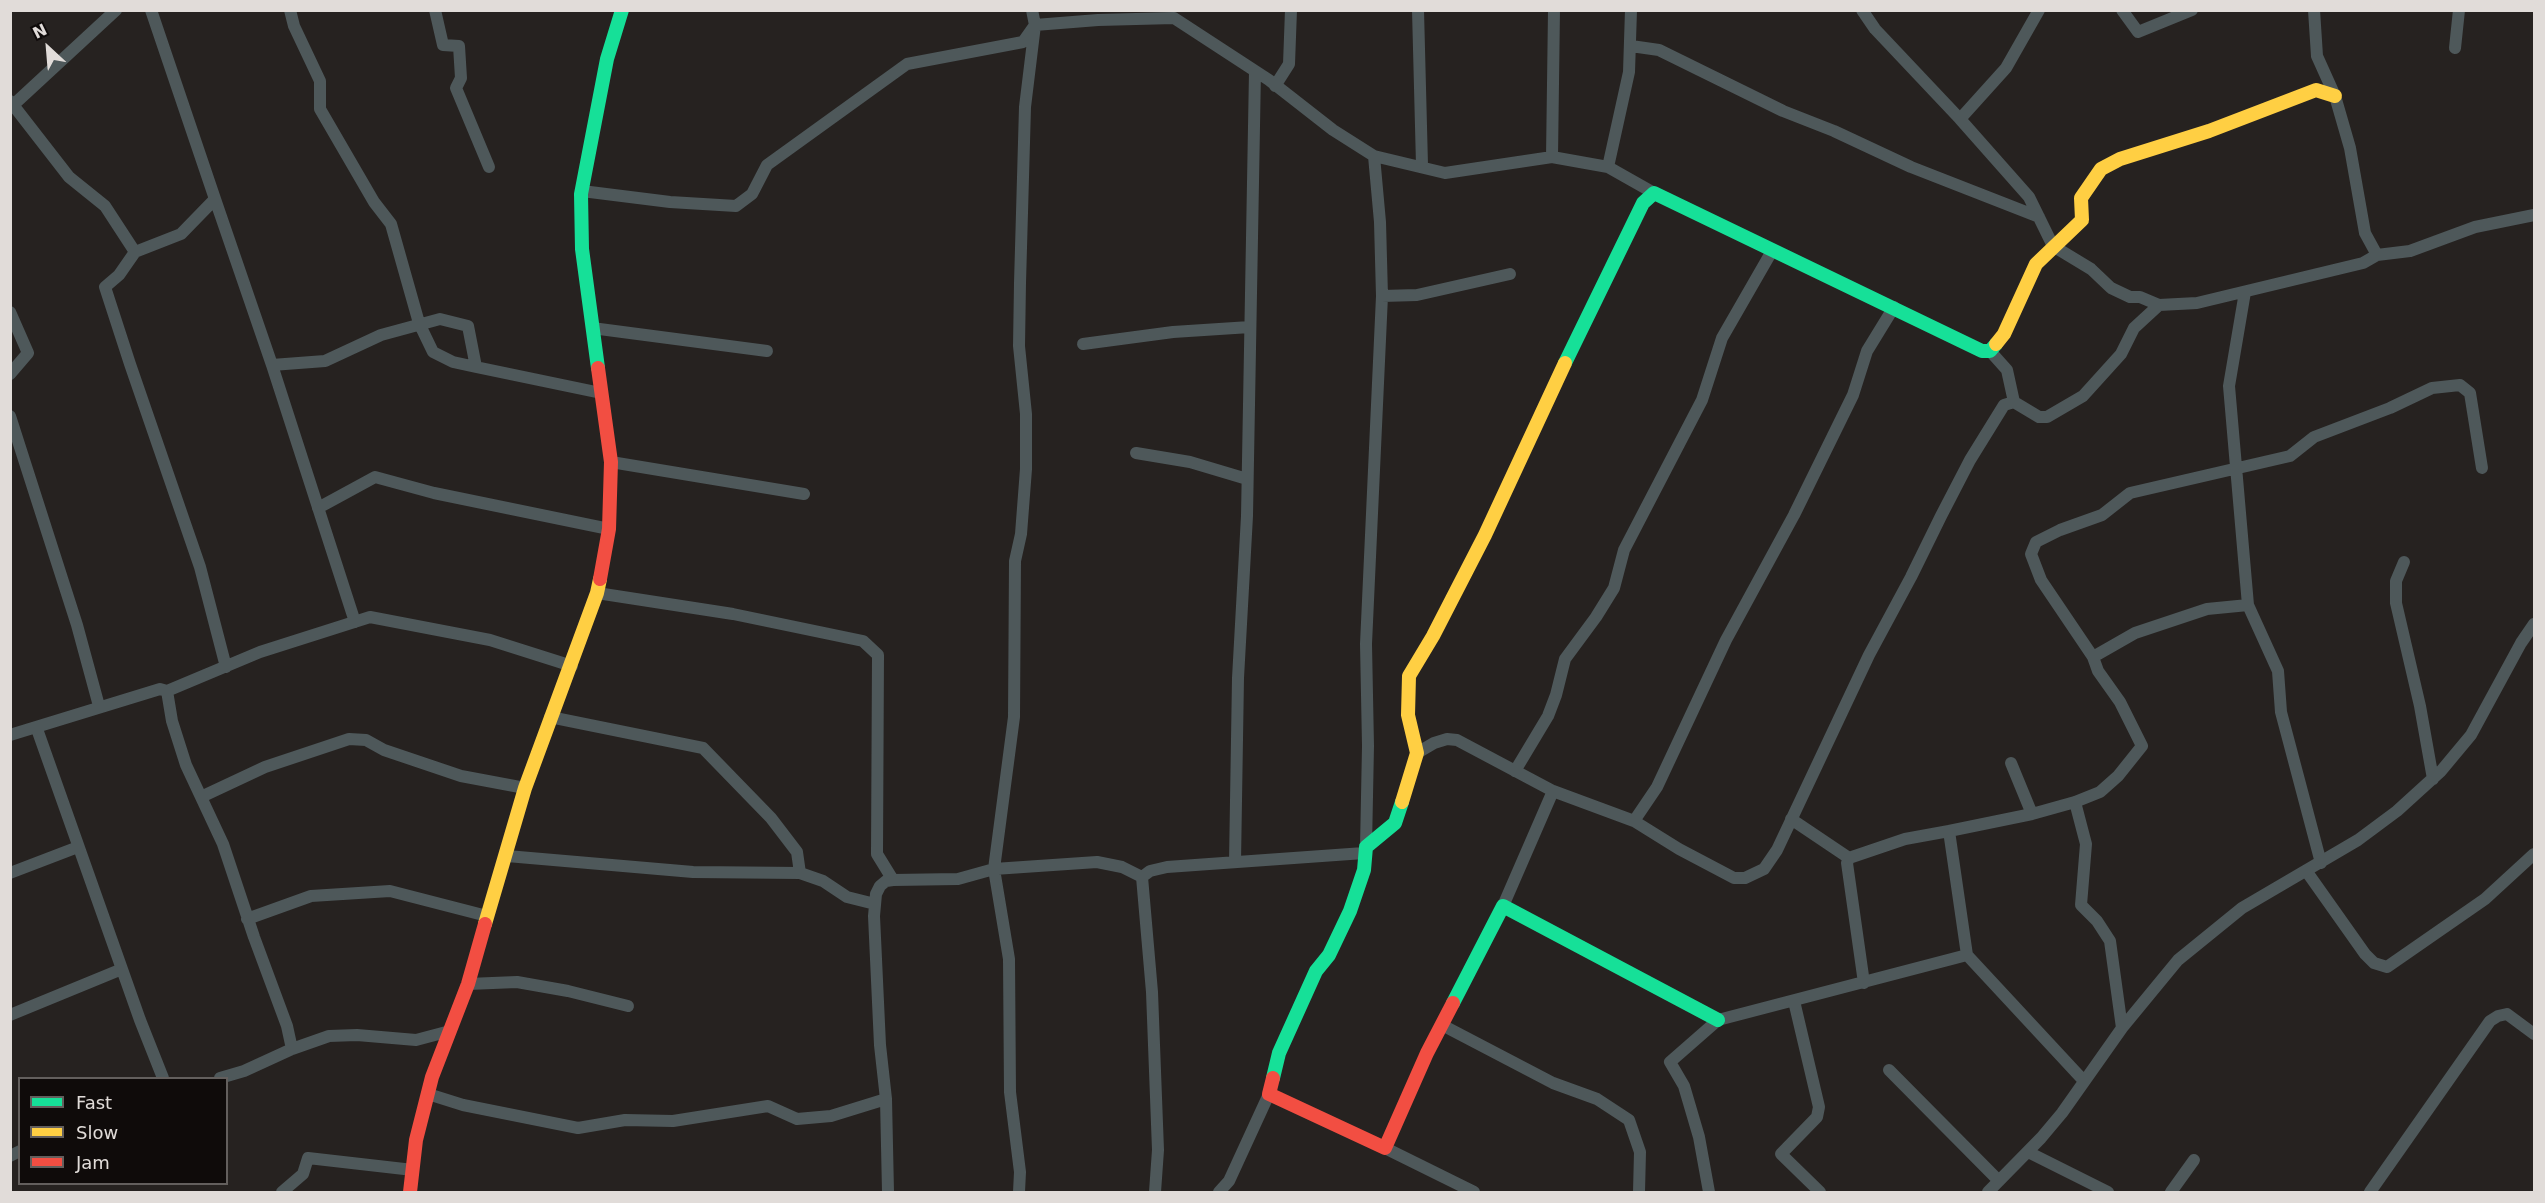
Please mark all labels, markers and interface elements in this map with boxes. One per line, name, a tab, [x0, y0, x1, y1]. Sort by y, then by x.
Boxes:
north arrow	[18, 18, 78, 78]
text: N	[30, 20, 50, 43]
legend	[18, 1077, 228, 1185]
text: Fast	[76, 1092, 112, 1113]
text: Slow	[76, 1122, 118, 1143]
text: Jam	[76, 1152, 110, 1173]

